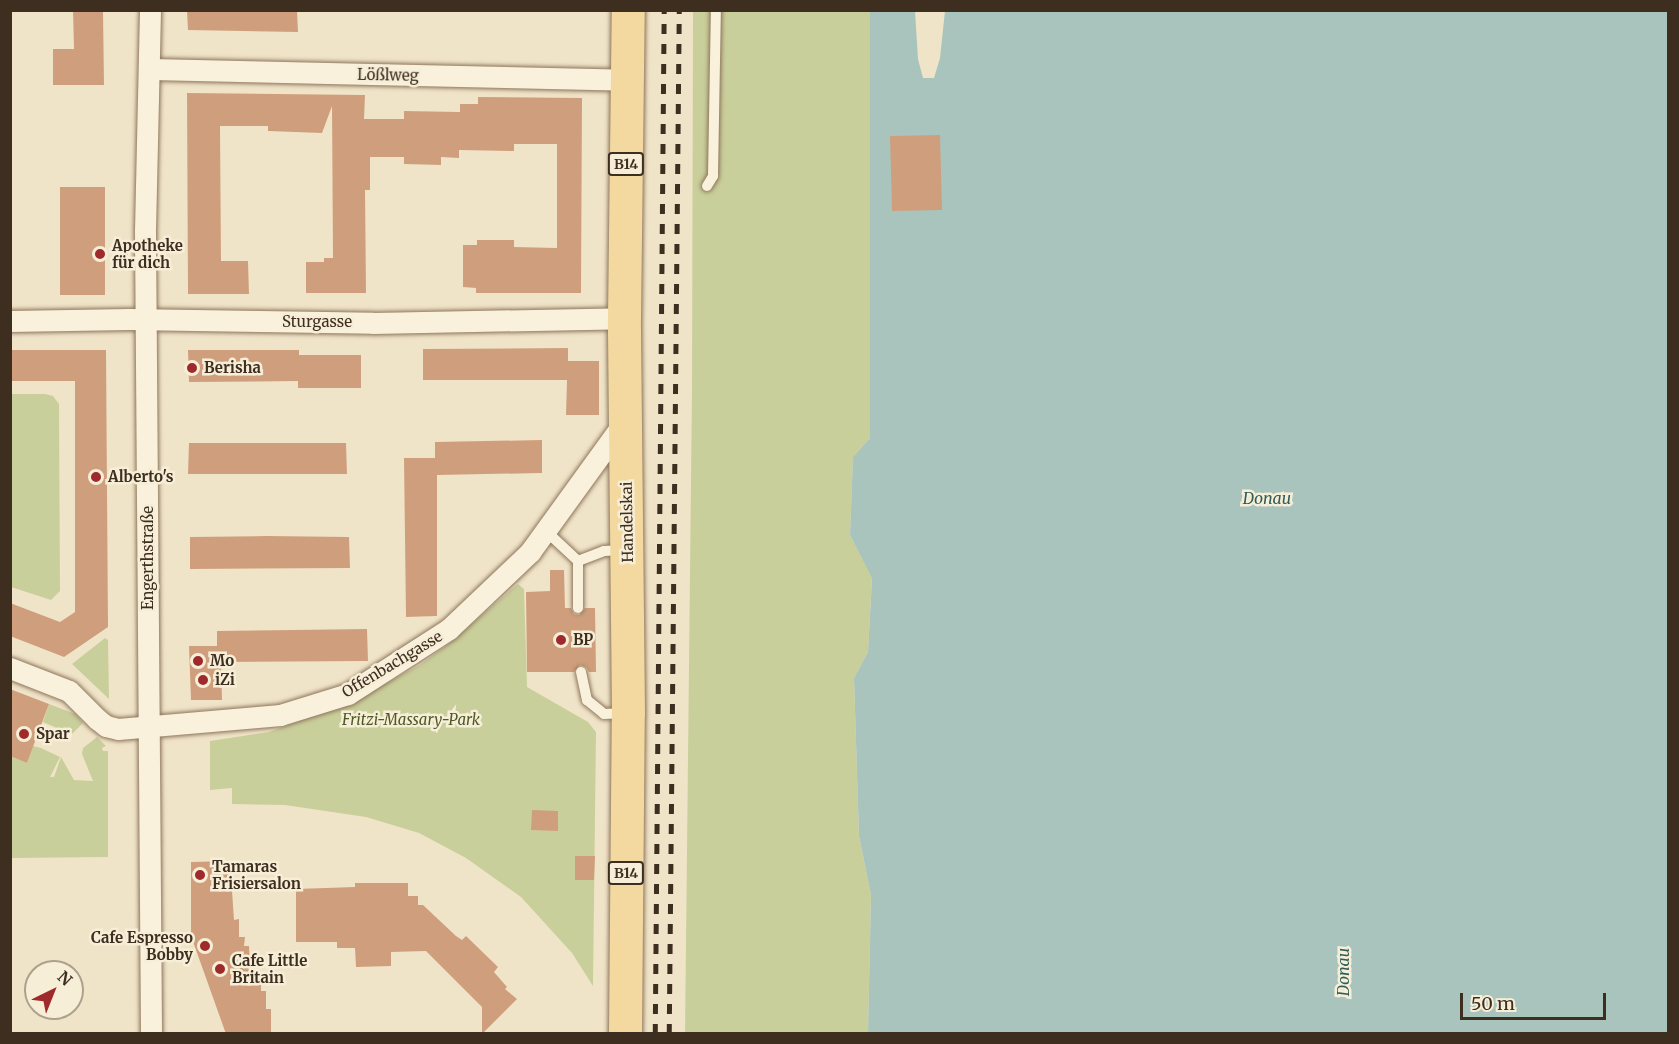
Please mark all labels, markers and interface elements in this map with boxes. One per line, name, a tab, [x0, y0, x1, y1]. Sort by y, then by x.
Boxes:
street label: Lößlweg	[357, 65, 419, 85]
road number: B14	[606, 153, 646, 175]
place label: Apotheke für dich	[112, 236, 183, 271]
marker: Apotheke für dich	[93, 247, 107, 261]
street label: Sturgasse	[282, 313, 352, 331]
place label: Berisha	[204, 359, 261, 377]
marker: Berisha	[185, 361, 199, 375]
place label: Alberto's	[108, 468, 173, 486]
marker: Alberto's	[89, 470, 103, 484]
street label: Handelskai	[617, 481, 637, 563]
water label: Donau	[1243, 488, 1291, 508]
street label: Engerthstraße	[139, 506, 157, 610]
street label: Offenbachgasse	[339, 627, 445, 701]
place label: BP	[573, 631, 593, 649]
marker: BP	[554, 633, 568, 647]
place label: Mo	[210, 652, 234, 670]
marker: Mo	[191, 654, 205, 668]
place label: iZi	[215, 671, 235, 689]
marker: iZi	[196, 673, 210, 687]
park label: Fritzi-Massary-Park	[342, 711, 480, 729]
place label: Spar	[36, 725, 70, 743]
marker: Spar	[17, 727, 31, 741]
place label: Tamaras Frisiersalon	[212, 857, 301, 892]
road number: B14	[606, 862, 646, 884]
marker: Tamaras Frisiersalon	[193, 868, 207, 882]
place label: Cafe Espresso Bobby	[91, 928, 193, 963]
marker: Cafe Espresso Bobby	[198, 939, 212, 953]
water label: Donau	[1333, 948, 1353, 996]
place label: Cafe Little Britain	[232, 951, 307, 986]
north arrow	[24, 960, 84, 1020]
marker: Cafe Little Britain	[213, 962, 227, 976]
text: N	[53, 967, 76, 990]
scale bar	[1463, 981, 1608, 1019]
text: 50 m	[1471, 992, 1515, 1015]

